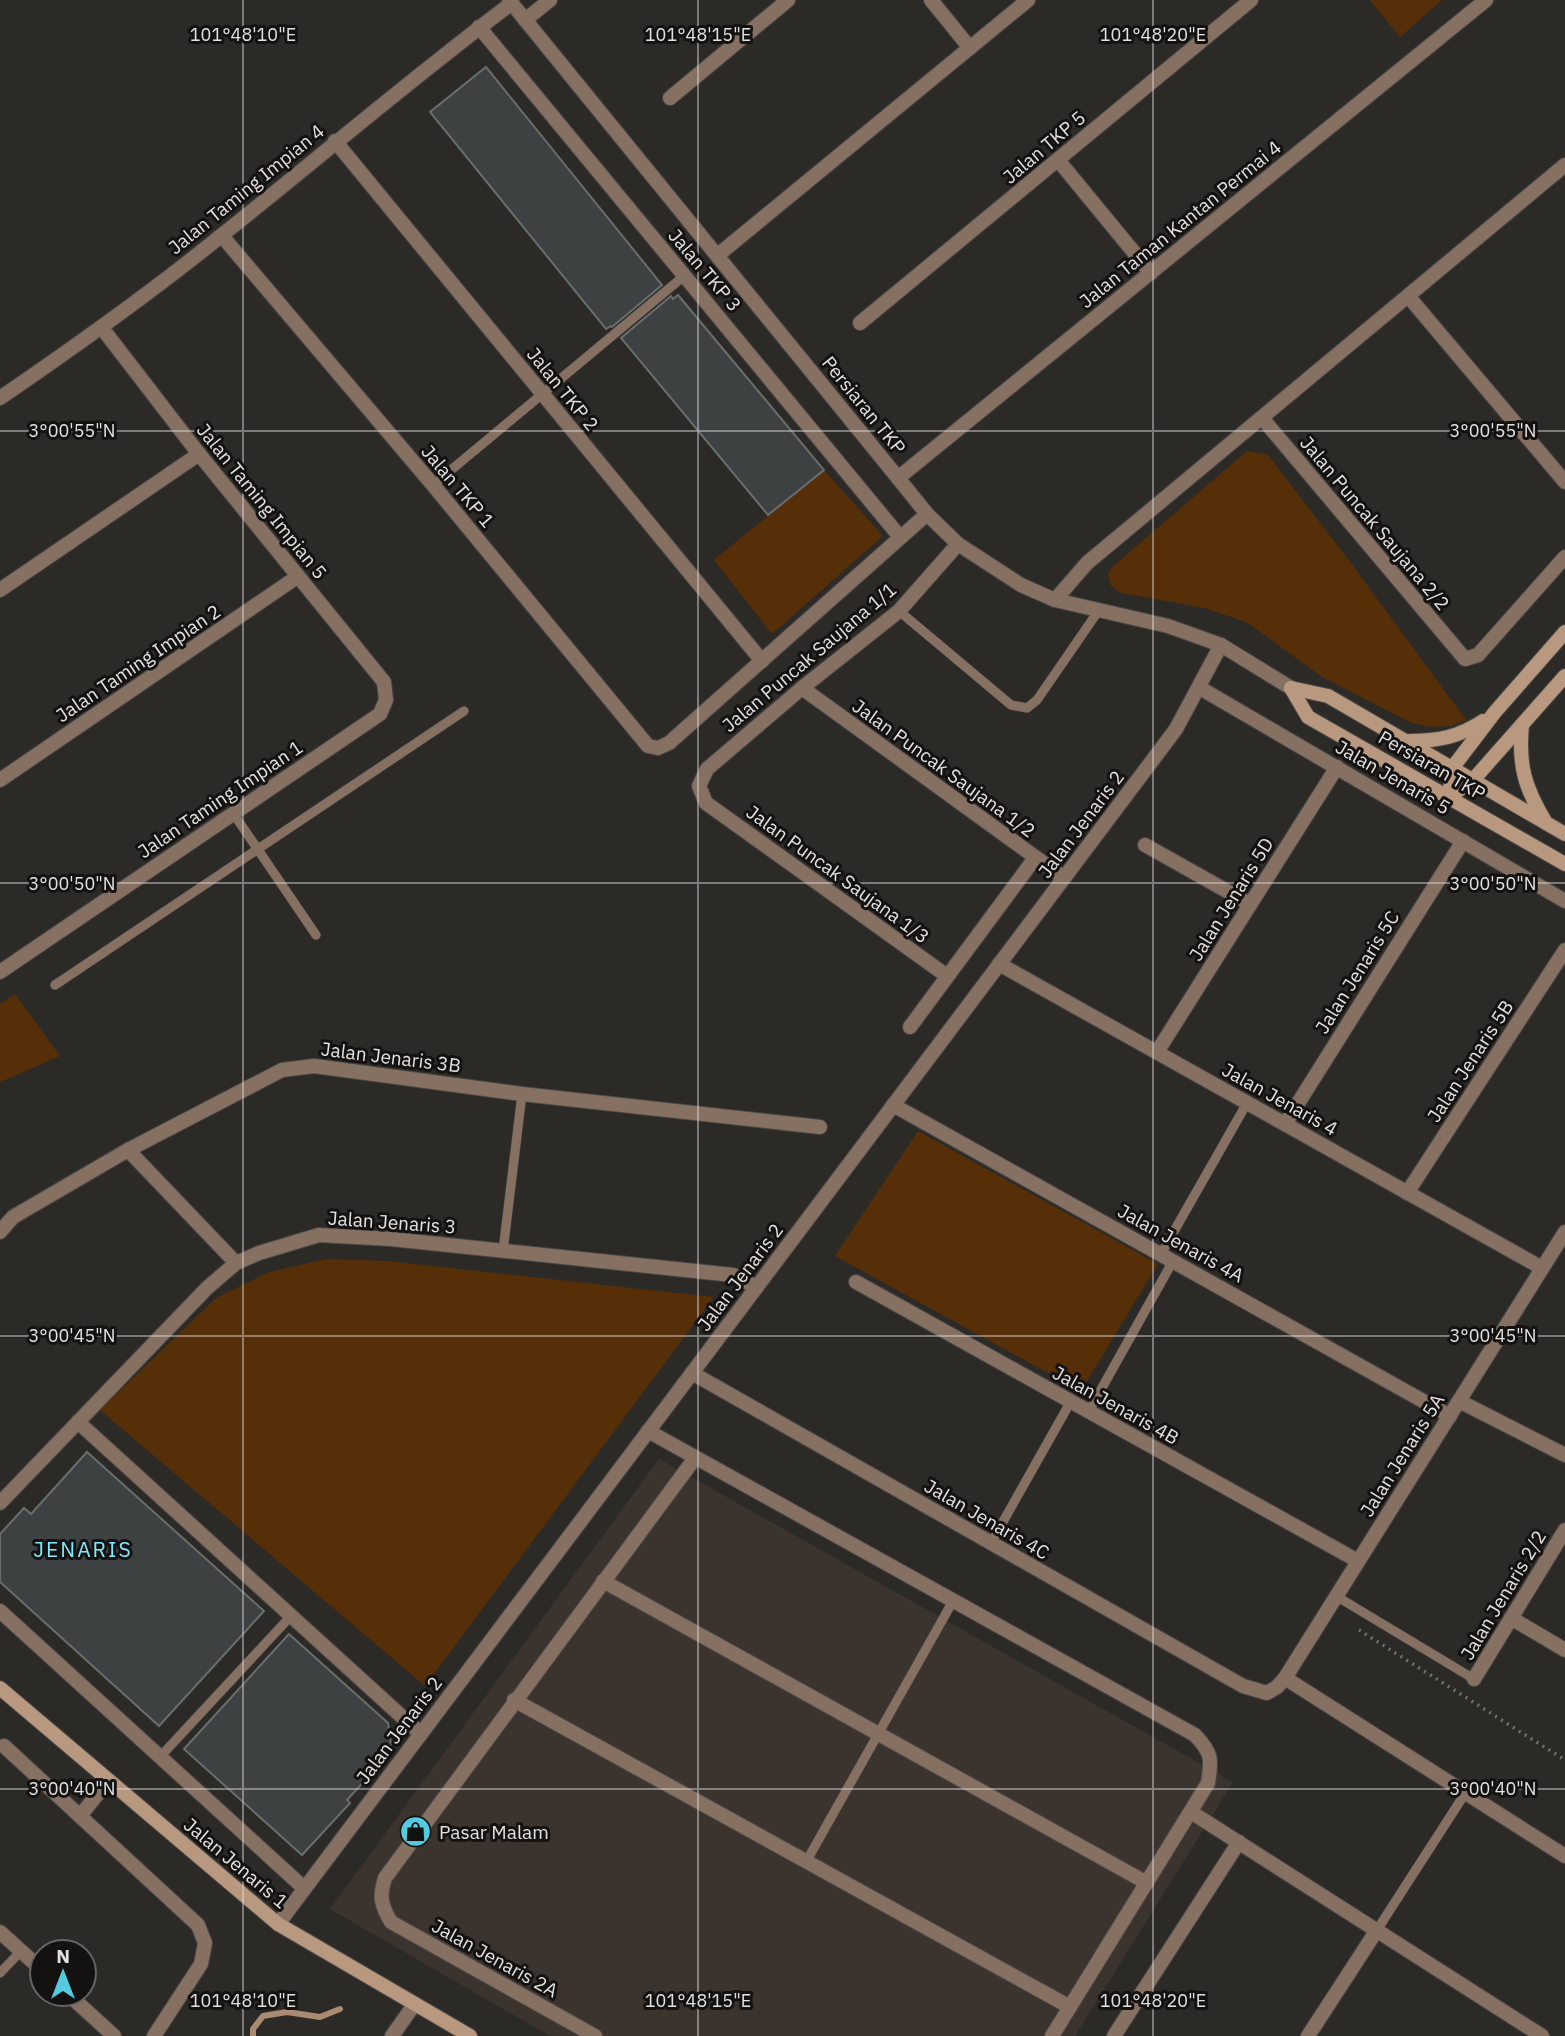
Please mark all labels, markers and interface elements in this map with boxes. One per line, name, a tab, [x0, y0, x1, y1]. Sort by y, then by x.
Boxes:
text: 101°48'10"E	[190, 23, 296, 46]
text: 101°48'15"E	[645, 23, 751, 46]
text: 101°48'20"E	[1100, 23, 1206, 46]
street label: Jalan TKP 5	[998, 105, 1090, 189]
street label: Jalan Taming Impian 4	[163, 119, 329, 259]
street label: Jalan Taman Kantan Permai 4	[1074, 135, 1286, 313]
street label: Jalan TKP 3	[663, 224, 747, 316]
street label: Jalan TKP 2	[522, 342, 604, 436]
street label: Persiaran TKP	[817, 351, 911, 459]
street label: Jalan Taming Impian 5	[192, 418, 332, 584]
text: 3°00'55"N	[28, 419, 116, 442]
text: 3°00'55"N	[1449, 419, 1537, 442]
street label: Jalan Puncak Saujana 2/2	[1295, 431, 1455, 615]
street label: Jalan TKP 1	[416, 440, 500, 532]
street label: Jalan Puncak Saujana 1/1	[717, 577, 901, 737]
street label: Jalan Taming Impian 2	[51, 599, 225, 727]
street label: Jalan Puncak Saujana 1/2	[848, 694, 1040, 842]
street label: Persiaran TKP	[1374, 725, 1490, 805]
street label: Jalan Taming Impian 1	[133, 735, 307, 863]
street label: Jalan Jenaris 5	[1331, 735, 1455, 819]
street label: Jalan Jenaris 2	[1033, 766, 1129, 882]
street label: Jalan Puncak Saujana 1/3	[742, 800, 934, 948]
street label: Jalan Jenaris 5D	[1183, 833, 1279, 965]
text: 3°00'50"N	[28, 872, 116, 895]
text: 3°00'50"N	[1449, 872, 1537, 895]
street label: Jalan Jenaris 5C	[1310, 906, 1404, 1038]
street label: Jalan Jenaris 5B	[1422, 995, 1518, 1127]
street label: Jalan Jenaris 3B	[320, 1037, 462, 1077]
street label: Jalan Jenaris 4	[1218, 1057, 1342, 1141]
street label: Jalan Jenaris 4A	[1114, 1198, 1248, 1288]
street label: Jalan Jenaris 3	[327, 1206, 457, 1238]
street label: Jalan Jenaris 2	[692, 1219, 788, 1335]
text: 3°00'45"N	[28, 1324, 116, 1347]
text: 3°00'45"N	[1449, 1324, 1537, 1347]
street label: Jalan Jenaris 4B	[1049, 1360, 1183, 1450]
street label: Jalan Jenaris 5A	[1355, 1389, 1449, 1521]
street label: Jalan Jenaris 4C	[920, 1474, 1054, 1565]
street label: Jalan Jenaris 2/2	[1455, 1526, 1551, 1664]
district label: JENARIS	[33, 1535, 133, 1563]
street label: Jalan Jenaris 2	[351, 1672, 447, 1788]
text: 3°00'40"N	[28, 1777, 116, 1800]
text: 3°00'40"N	[1449, 1777, 1537, 1800]
street label: Jalan Jenaris 1	[179, 1813, 293, 1913]
shop icon: Pasar Malam	[399, 1815, 433, 1849]
place label: Pasar Malam	[439, 1820, 549, 1844]
street label: Jalan Jenaris 2A	[428, 1913, 562, 2003]
north arrow	[28, 1938, 98, 2008]
text: N	[56, 1944, 70, 1968]
text: 101°48'10"E	[190, 1989, 296, 2012]
text: 101°48'15"E	[645, 1989, 751, 2012]
text: 101°48'20"E	[1100, 1989, 1206, 2012]

